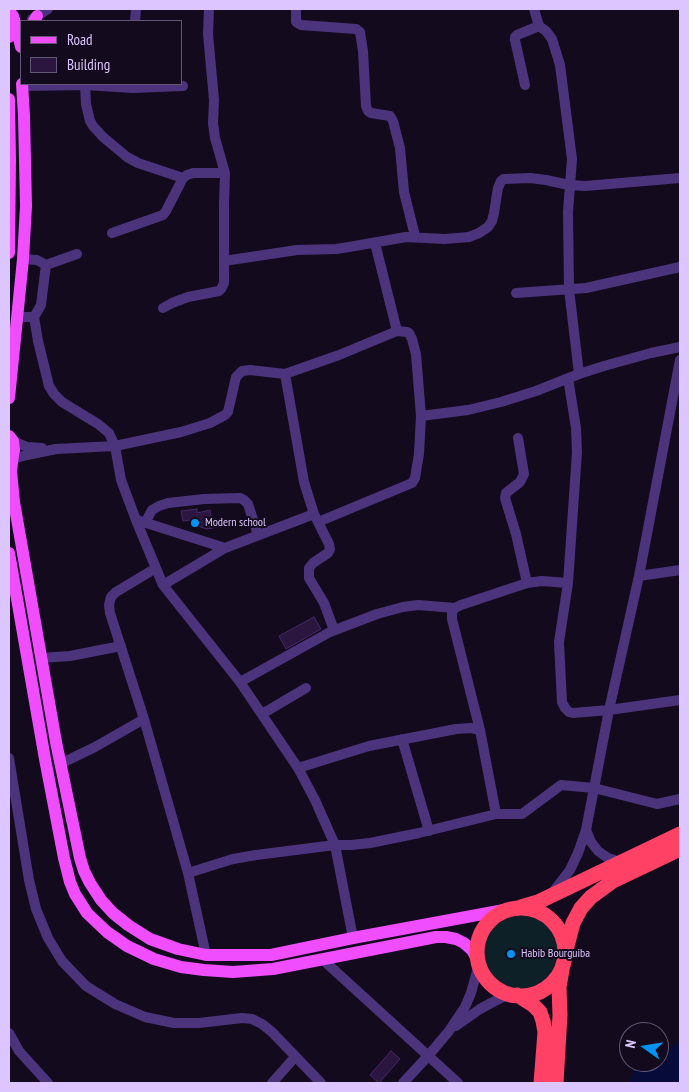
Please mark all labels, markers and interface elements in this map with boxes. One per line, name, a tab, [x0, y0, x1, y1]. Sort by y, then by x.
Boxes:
legend	[20, 20, 182, 85]
text: Road	[67, 30, 93, 49]
text: Building	[67, 55, 110, 74]
place label: Modern school	[205, 516, 266, 530]
marker: Modern school	[189, 517, 201, 529]
place label: Habib Bourguiba	[521, 947, 590, 961]
marker: Habib Bourguiba	[505, 948, 517, 960]
north arrow	[619, 1022, 669, 1072]
text: N	[621, 1038, 640, 1050]

